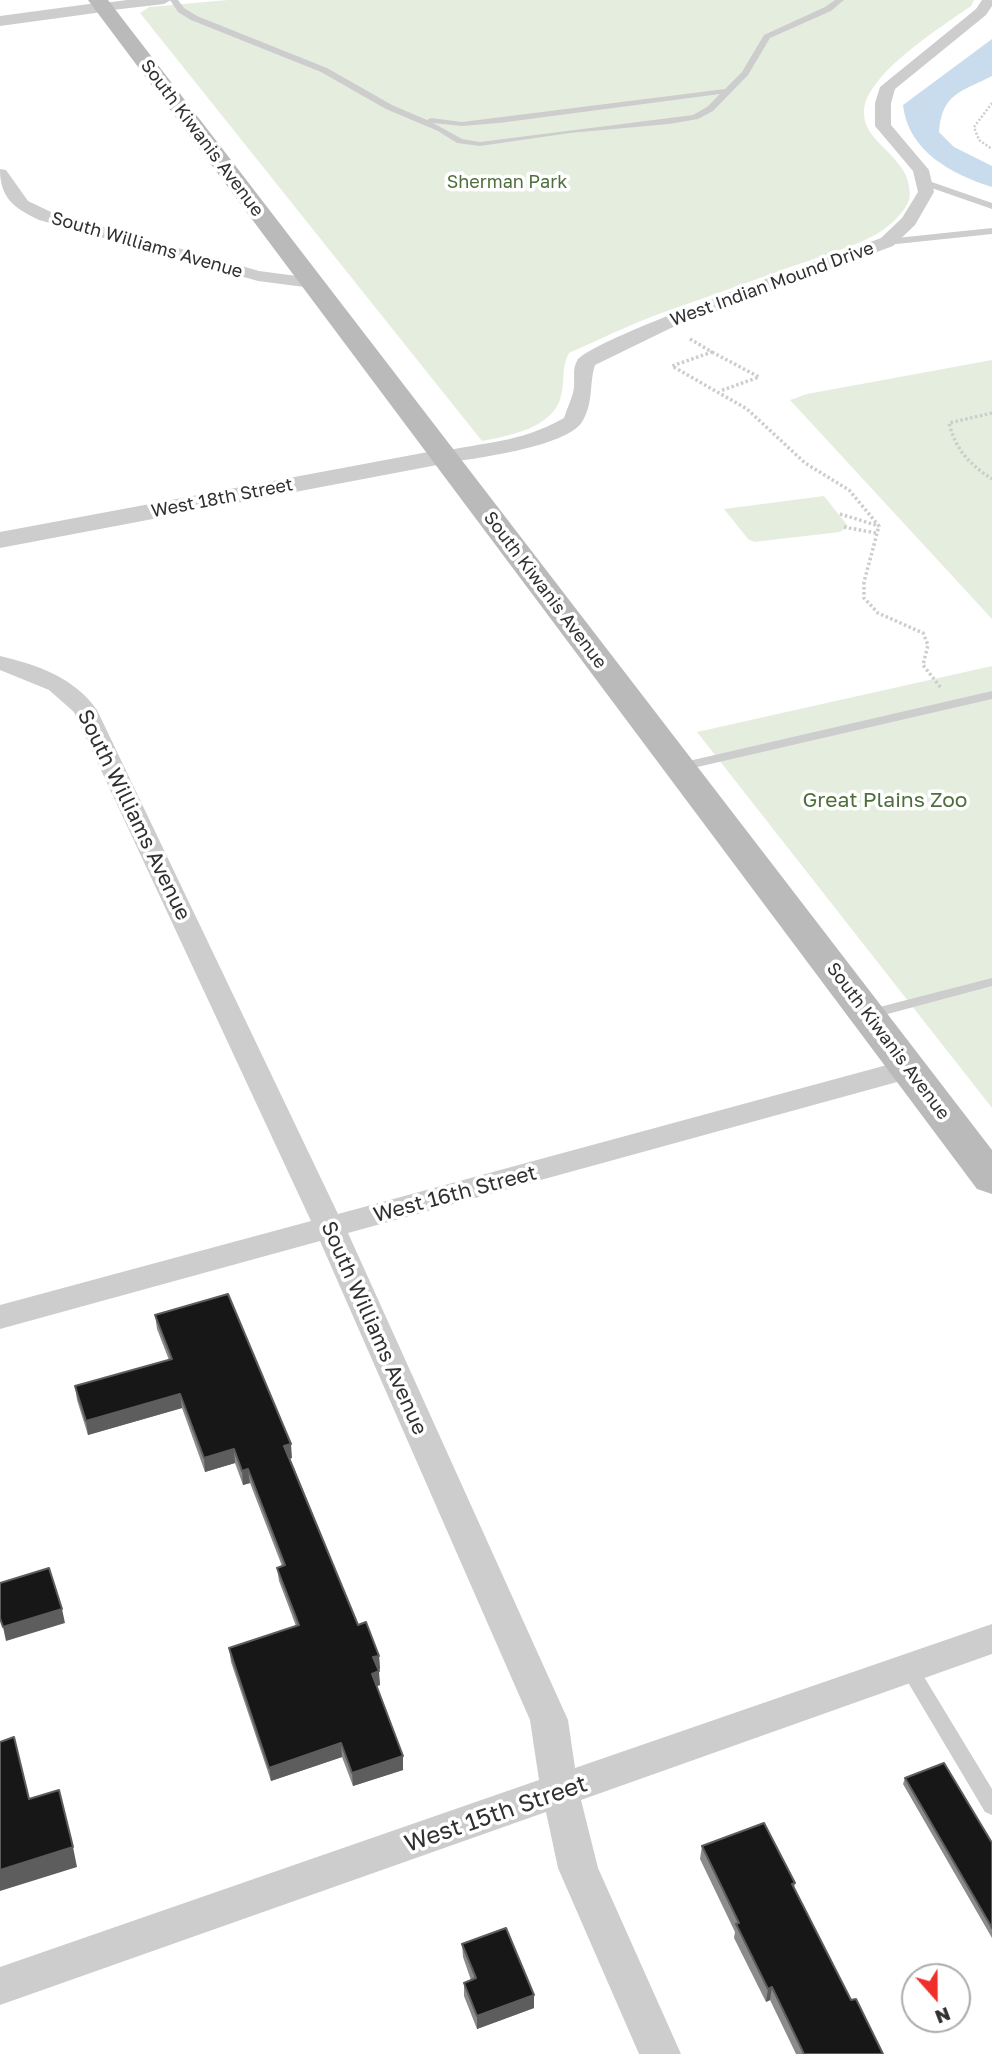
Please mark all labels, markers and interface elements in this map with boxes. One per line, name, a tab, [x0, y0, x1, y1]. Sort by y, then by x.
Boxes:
street label: South Kiwanis Avenue	[136, 55, 268, 221]
park label: Sherman Park	[447, 171, 567, 193]
street label: South Williams Avenue	[49, 207, 245, 283]
street label: West Indian Mound Drive	[667, 237, 877, 331]
street label: West 18th Street	[149, 474, 295, 522]
street label: South Kiwanis Avenue	[479, 507, 611, 673]
street label: South Williams Avenue	[72, 706, 196, 924]
park label: Great Plains Zoo	[803, 787, 967, 813]
street label: South Kiwanis Avenue	[822, 958, 954, 1124]
street label: West 16th Street	[371, 1160, 539, 1228]
street label: South Williams Avenue	[315, 1217, 433, 1439]
street label: West 15th Street	[401, 1769, 591, 1859]
north arrow	[901, 1963, 971, 2033]
text: N	[932, 2003, 954, 2030]

